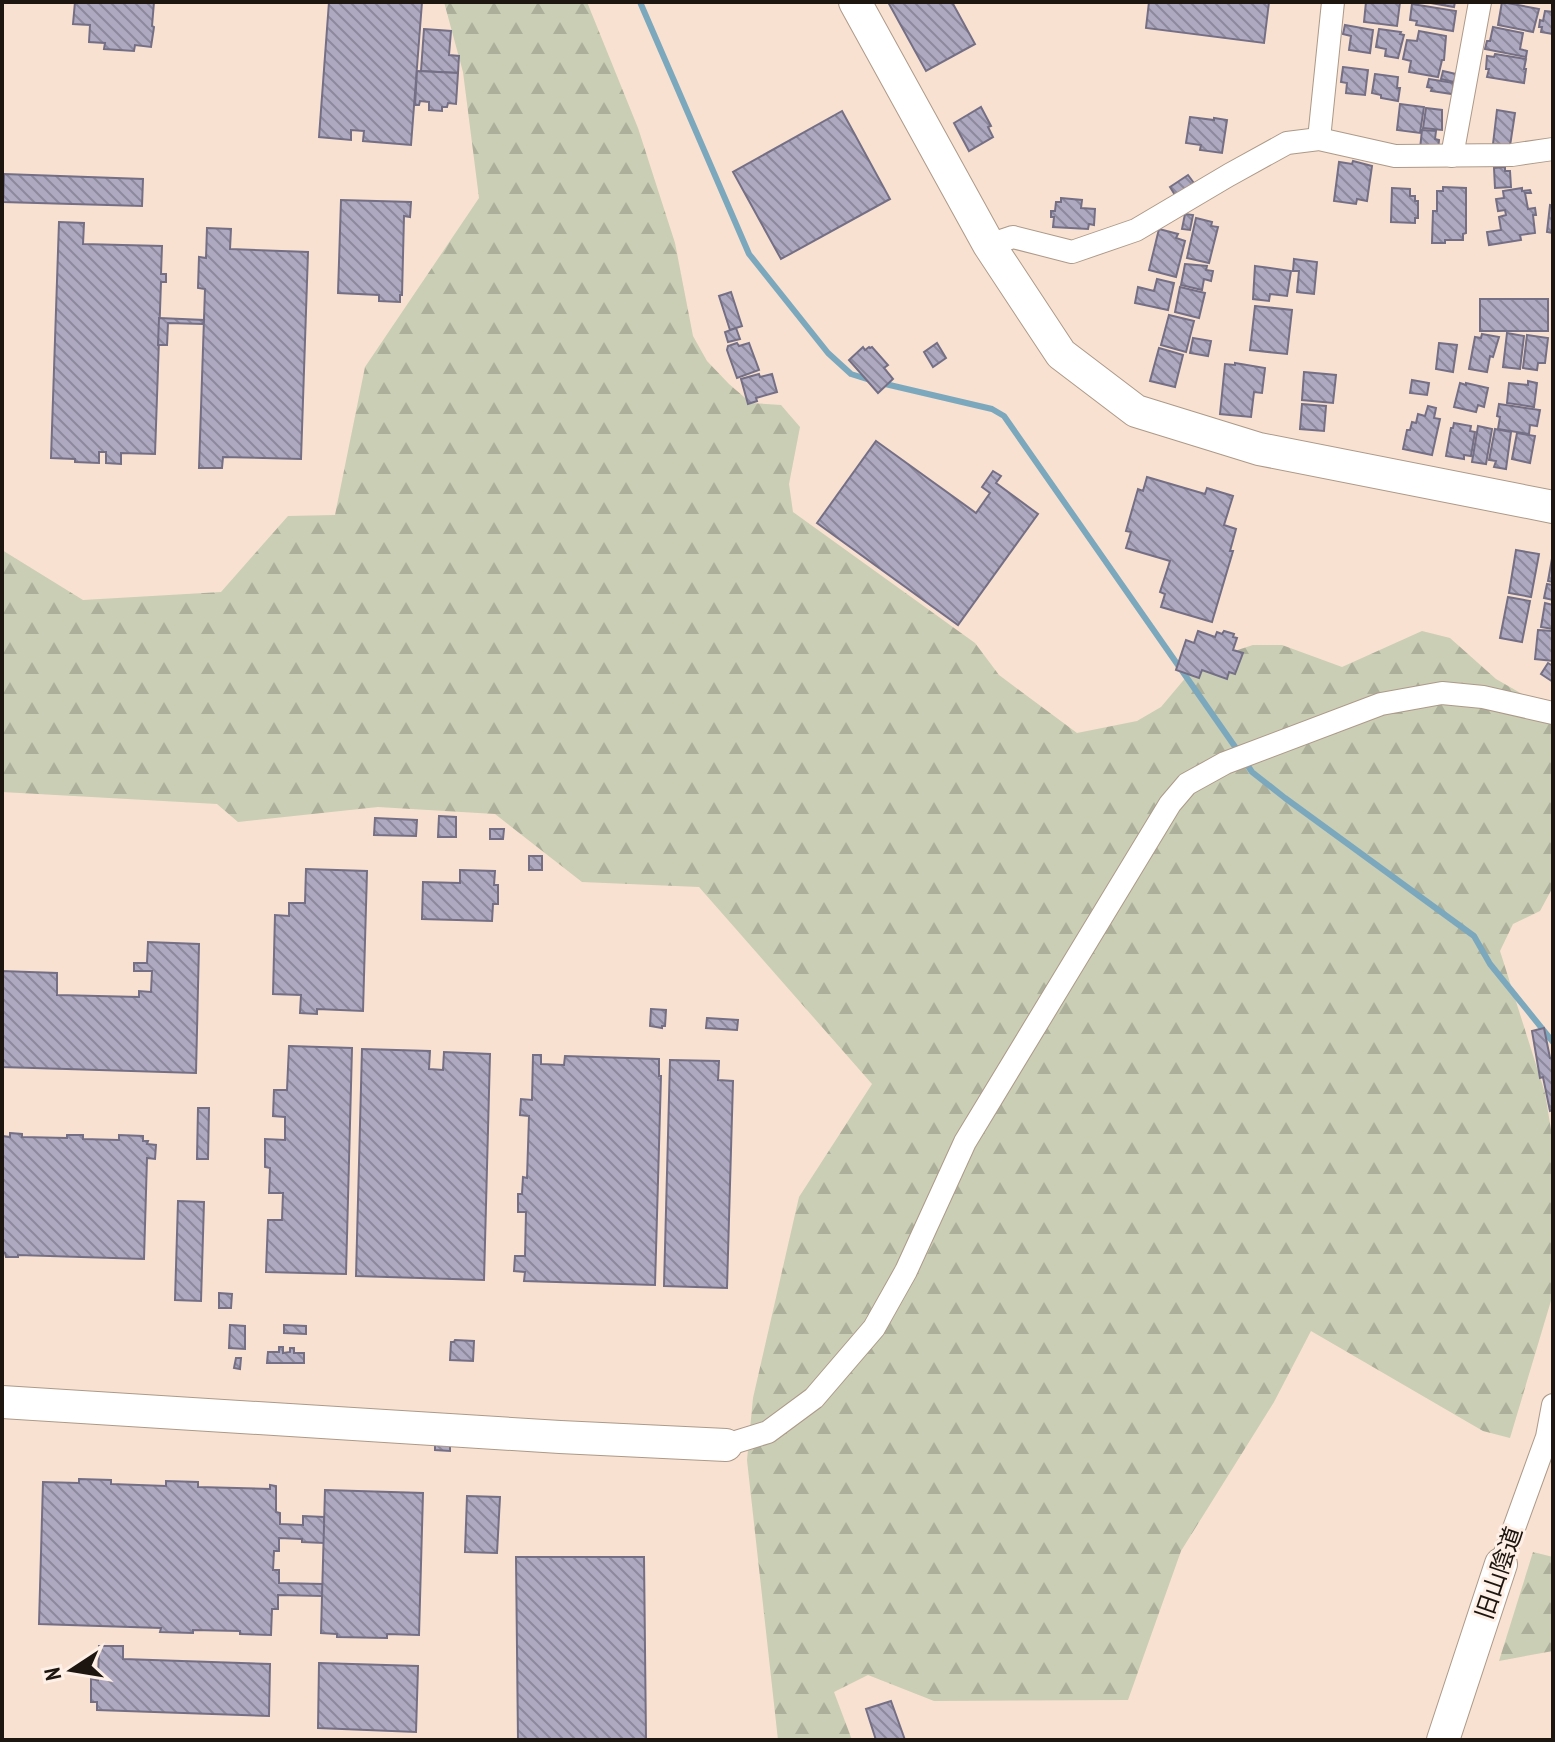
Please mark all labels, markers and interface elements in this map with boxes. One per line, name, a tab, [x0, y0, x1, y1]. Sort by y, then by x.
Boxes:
street label: 旧山陰道	[1468, 1522, 1529, 1623]
north arrow	[32, 1630, 112, 1710]
text: N	[38, 1665, 67, 1683]

